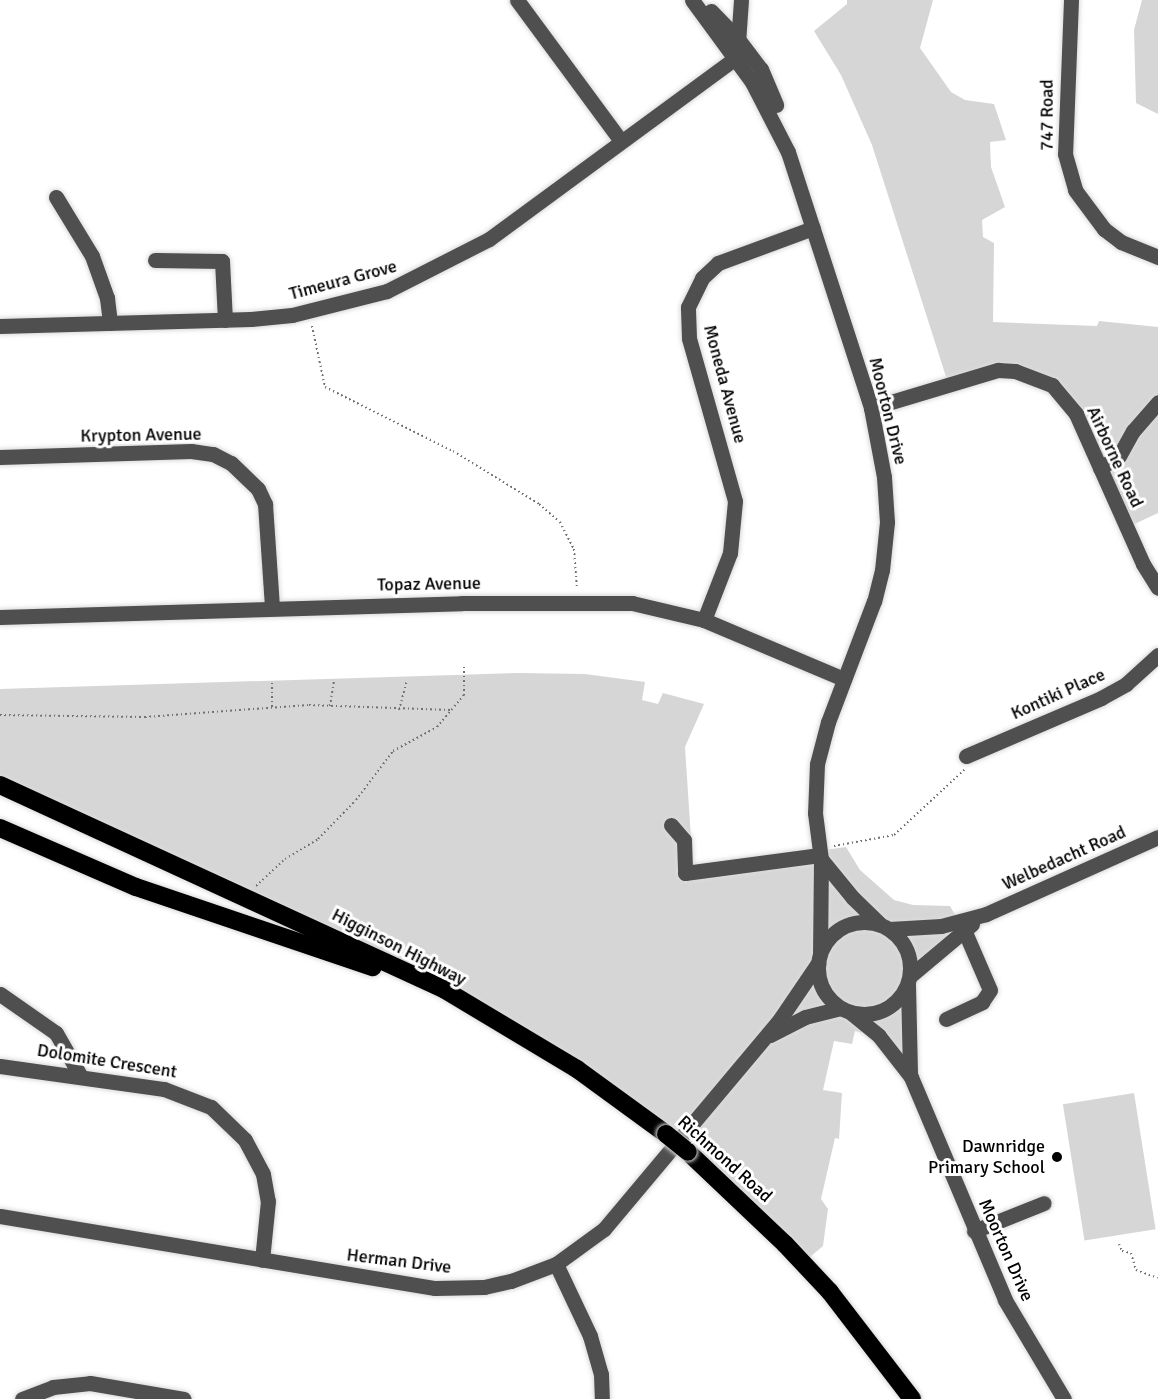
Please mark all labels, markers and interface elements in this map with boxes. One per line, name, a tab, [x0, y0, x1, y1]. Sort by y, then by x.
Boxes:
street label: 747 Road	[1036, 79, 1058, 151]
street label: Timeura Grove	[287, 255, 399, 305]
street label: Moneda Avenue	[699, 322, 751, 446]
street label: Moorton Drive	[864, 355, 912, 467]
street label: Airborne Road	[1082, 403, 1148, 511]
street label: Krypton Avenue	[80, 423, 202, 447]
street label: Topaz Avenue	[377, 572, 481, 596]
street label: Kontiki Place	[1008, 664, 1108, 724]
street label: Welbedacht Road	[999, 821, 1129, 895]
street label: Higginson Highway	[328, 904, 470, 990]
street label: Dolomite Crescent	[36, 1039, 178, 1083]
street label: Richmond Road	[673, 1111, 777, 1207]
place label: Dawnridge Primary School	[928, 1136, 1045, 1178]
marker: Dawnridge Primary School	[1050, 1150, 1064, 1164]
street label: Moorton Drive	[974, 1195, 1038, 1305]
street label: Herman Drive	[345, 1244, 453, 1278]

